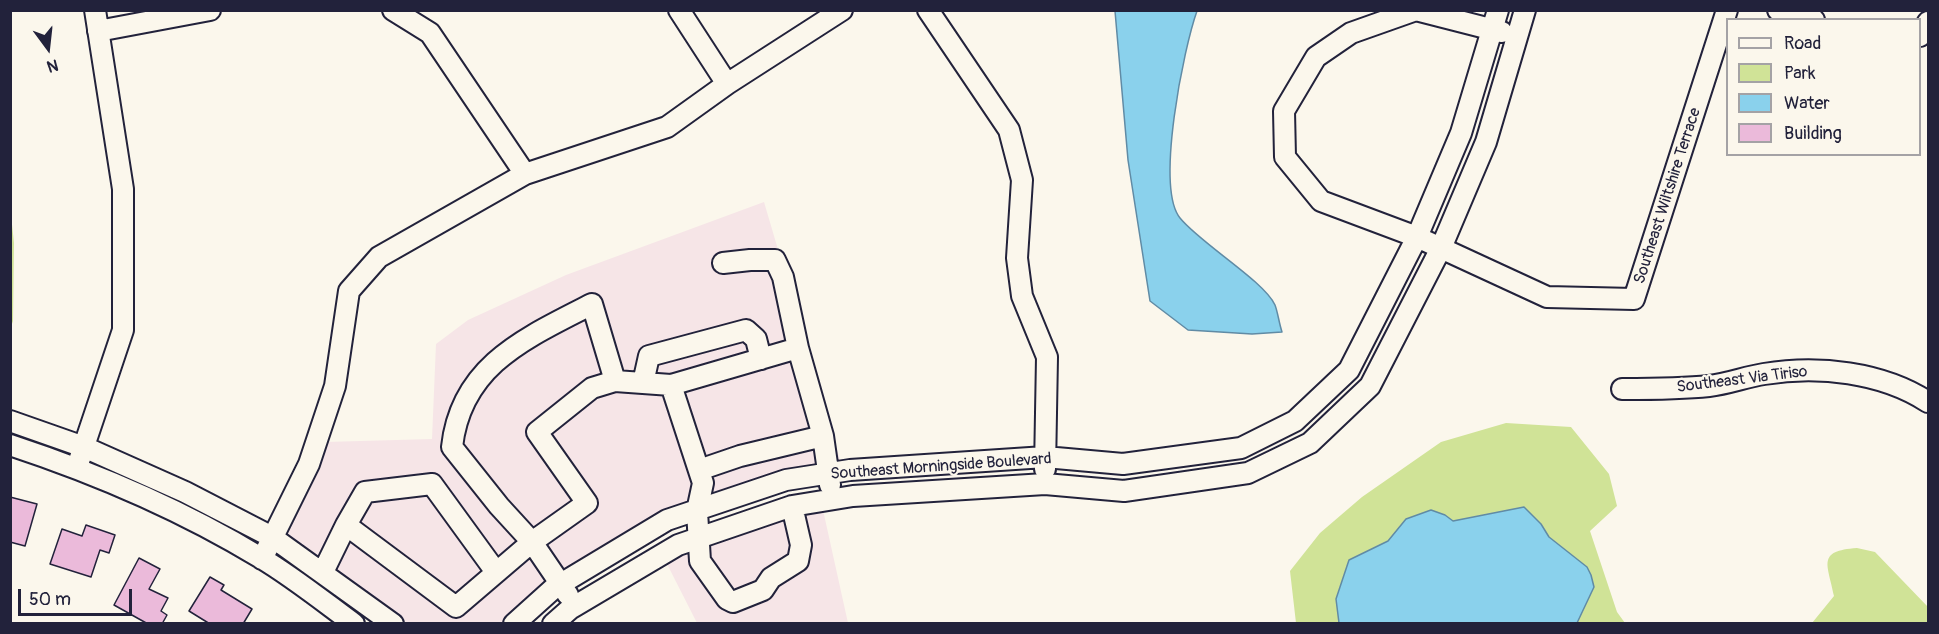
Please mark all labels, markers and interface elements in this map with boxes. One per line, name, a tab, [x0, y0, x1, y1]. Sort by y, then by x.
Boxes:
north arrow	[18, 18, 78, 78]
legend	[1726, 18, 1921, 156]
text: Road	[1784, 32, 1821, 55]
text: N	[45, 54, 60, 76]
text: Park	[1784, 62, 1816, 85]
text: Water	[1784, 92, 1830, 115]
street label: Southeast Wiltshire Terrace	[1630, 105, 1706, 287]
text: Building	[1784, 122, 1842, 145]
street label: Southeast Via Tiriso	[1675, 362, 1809, 398]
street label: Southeast Morningside Boulevard	[830, 450, 1052, 484]
scale bar	[21, 577, 135, 615]
text: 50 m	[29, 588, 71, 611]

